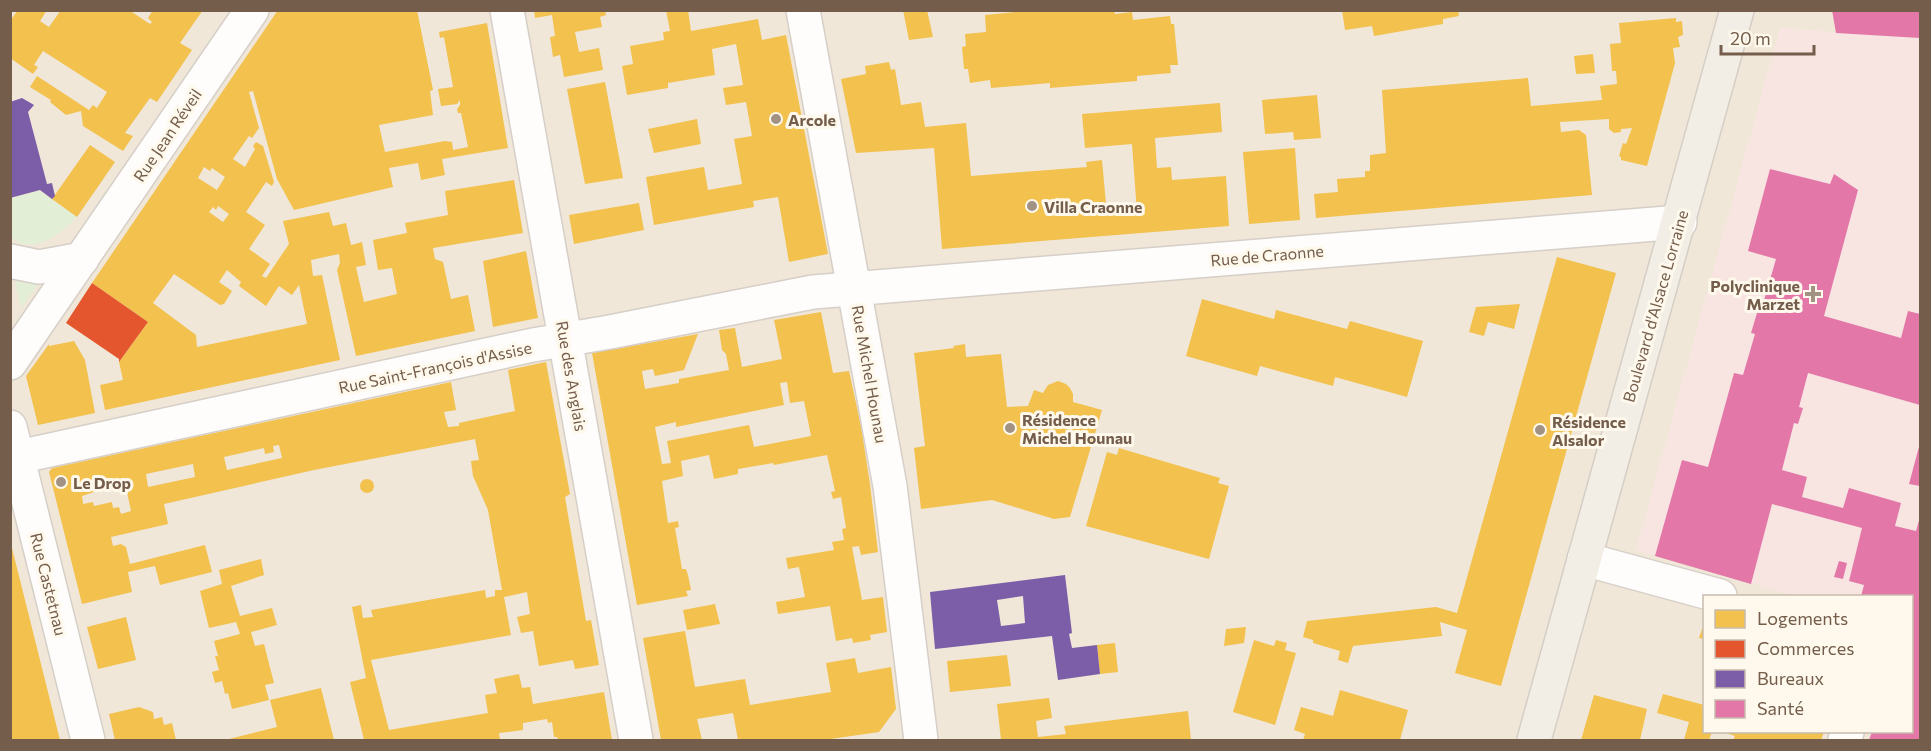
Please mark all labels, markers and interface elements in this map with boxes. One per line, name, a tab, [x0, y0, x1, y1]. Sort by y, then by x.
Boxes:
scale bar	[1721, 18, 1814, 56]
text: 20 m	[1730, 27, 1771, 49]
street label: Rue Jean Réveil	[129, 85, 205, 185]
place label: Arcole	[788, 110, 836, 129]
marker: Arcole	[769, 112, 783, 126]
place label: Villa Craonne	[1044, 197, 1142, 216]
marker: Villa Craonne	[1025, 199, 1039, 213]
street label: Boulevard d'Alsace Lorraine	[1618, 208, 1692, 404]
street label: Rue de Craonne	[1210, 241, 1324, 269]
place label: Polyclinique Marzet	[1710, 276, 1800, 313]
marker: Polyclinique Marzet	[1804, 285, 1822, 303]
street label: Rue Michel Hounau	[848, 303, 892, 445]
street label: Rue des Anglais	[553, 319, 591, 433]
street label: Rue Saint-François d'Assise	[337, 337, 533, 397]
place label: Résidence Michel Hounau	[1022, 410, 1132, 447]
place label: Résidence Alsalor	[1552, 412, 1626, 449]
marker: Résidence Michel Hounau	[1003, 421, 1017, 435]
marker: Résidence Alsalor	[1533, 423, 1547, 437]
place label: Le Drop	[73, 473, 131, 492]
marker: Le Drop	[54, 475, 68, 489]
street label: Rue Castetnau	[27, 531, 71, 637]
legend	[1703, 595, 1913, 733]
text: Logements	[1757, 607, 1848, 629]
text: Commerces	[1757, 637, 1854, 659]
text: Bureaux	[1757, 667, 1825, 689]
text: Santé	[1757, 697, 1804, 719]

